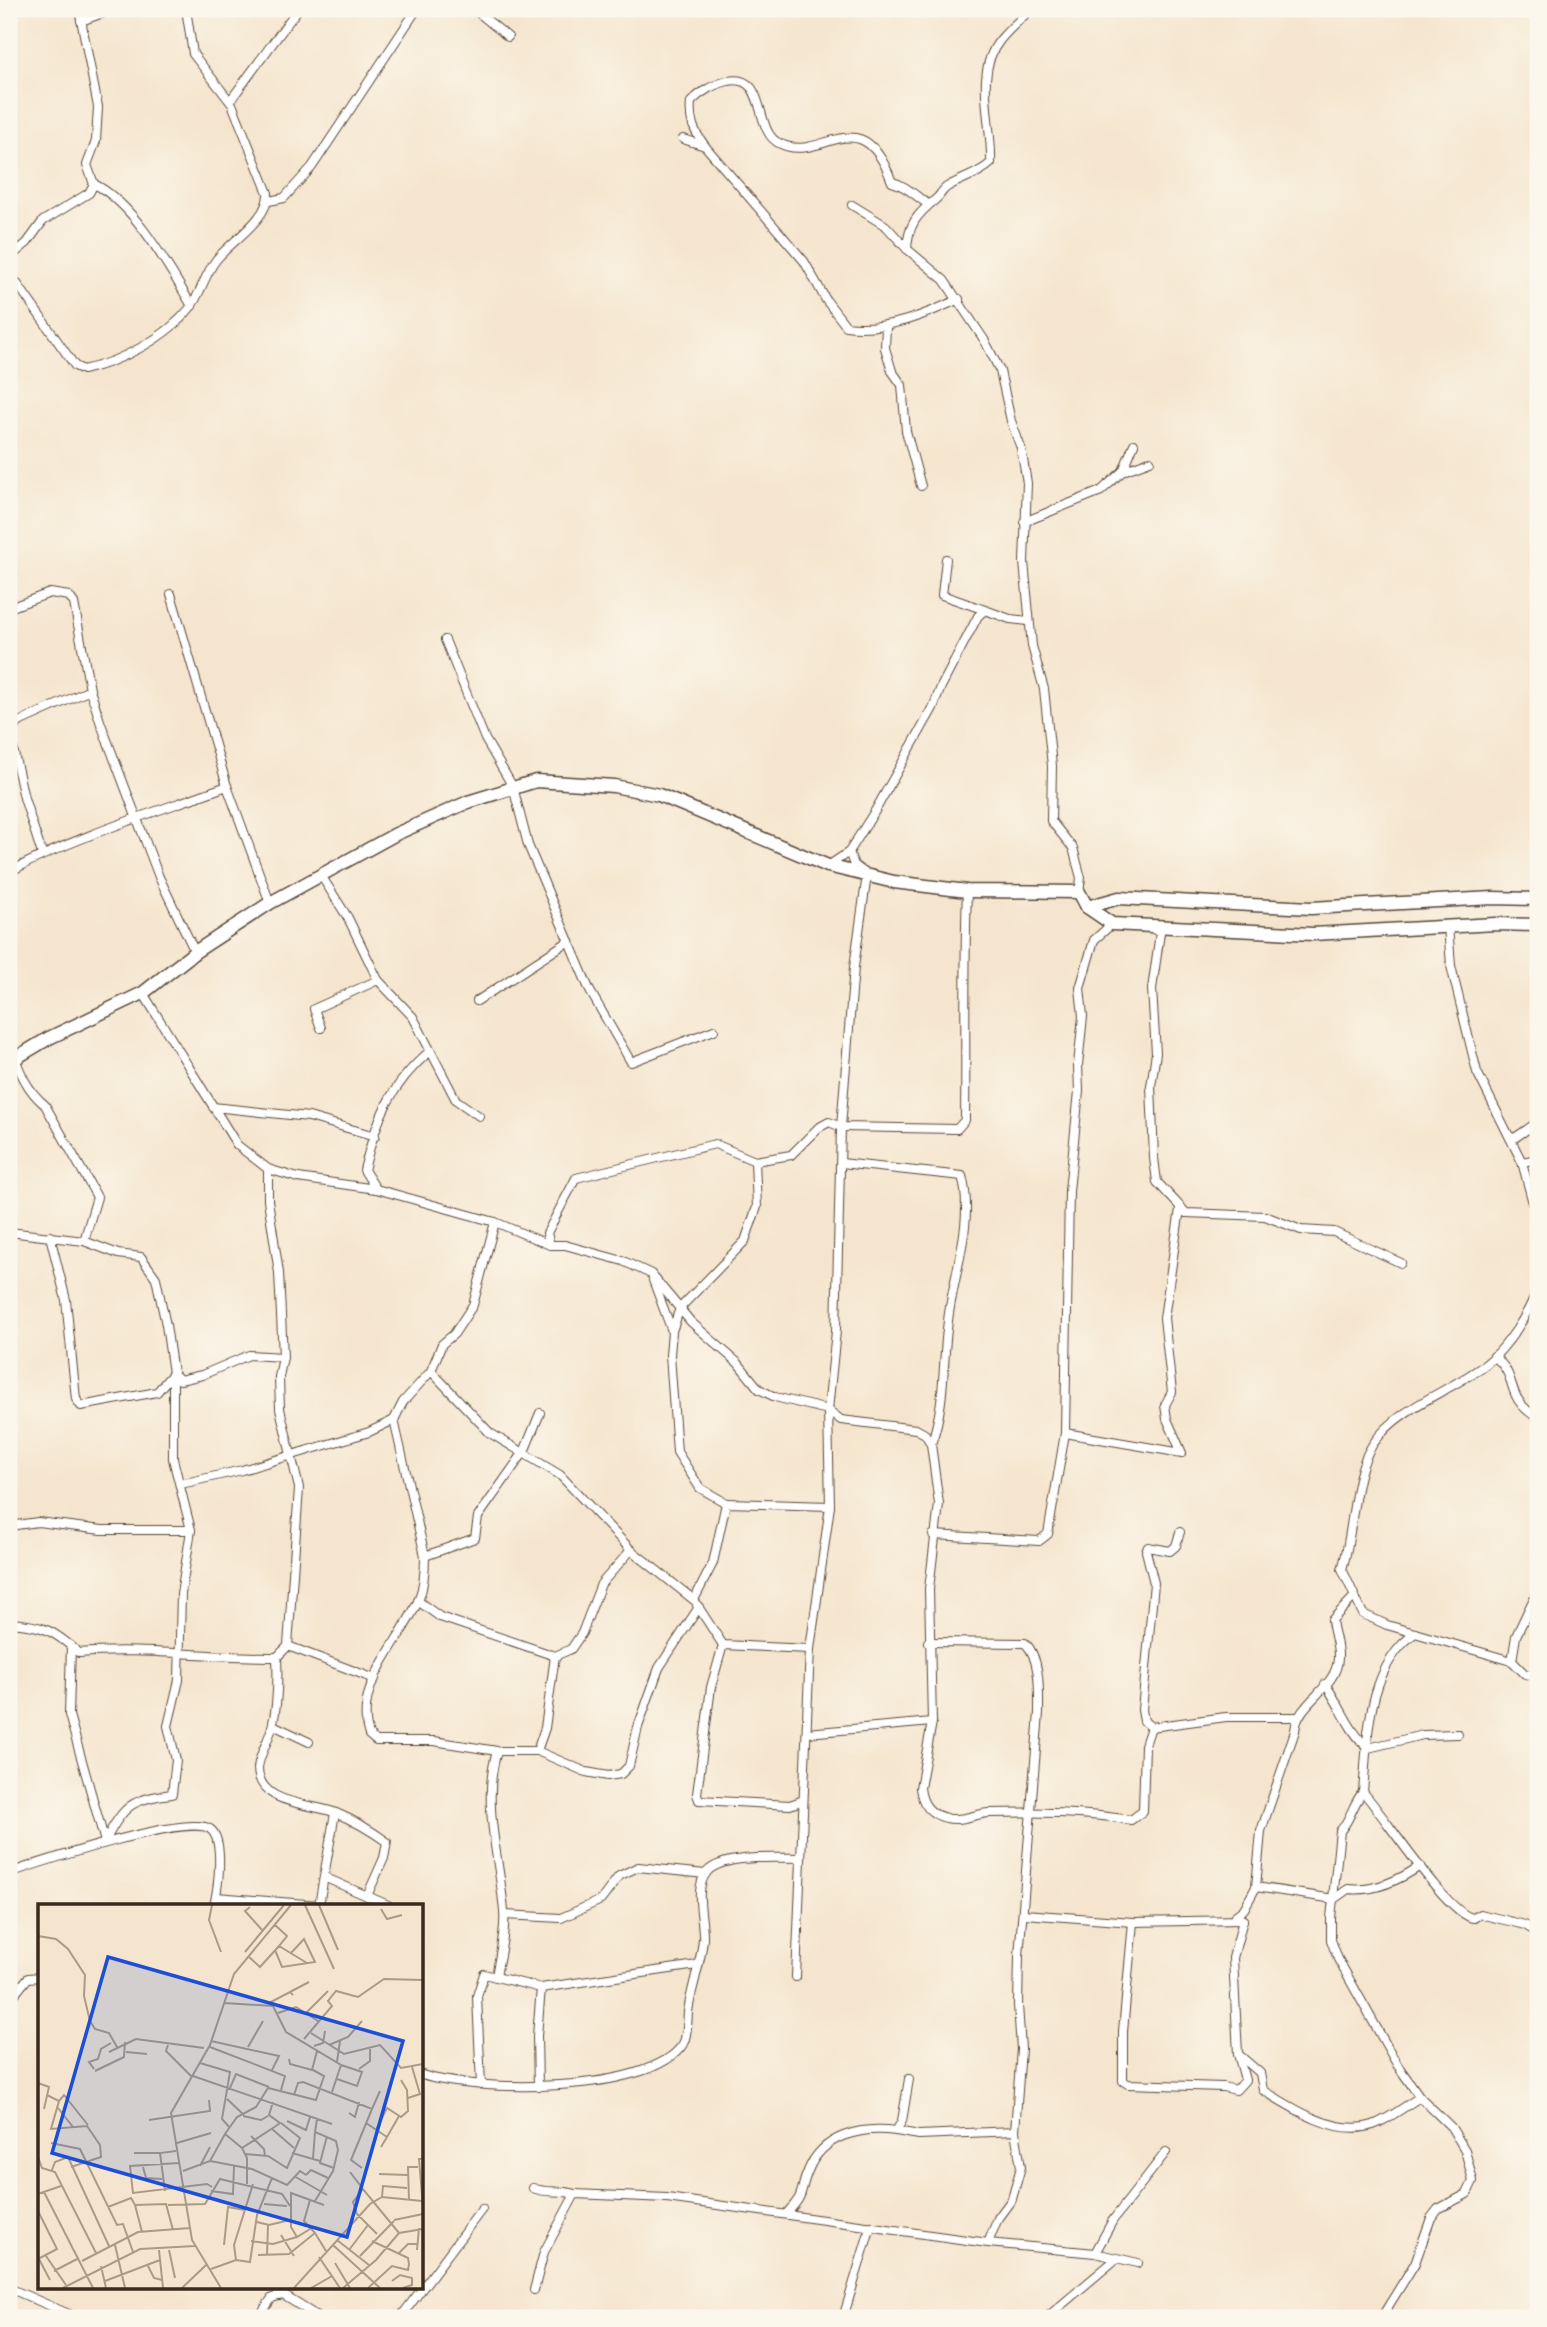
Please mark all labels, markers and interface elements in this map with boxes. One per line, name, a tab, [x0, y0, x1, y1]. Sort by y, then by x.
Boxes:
inset map	[38, 1904, 424, 2288]

